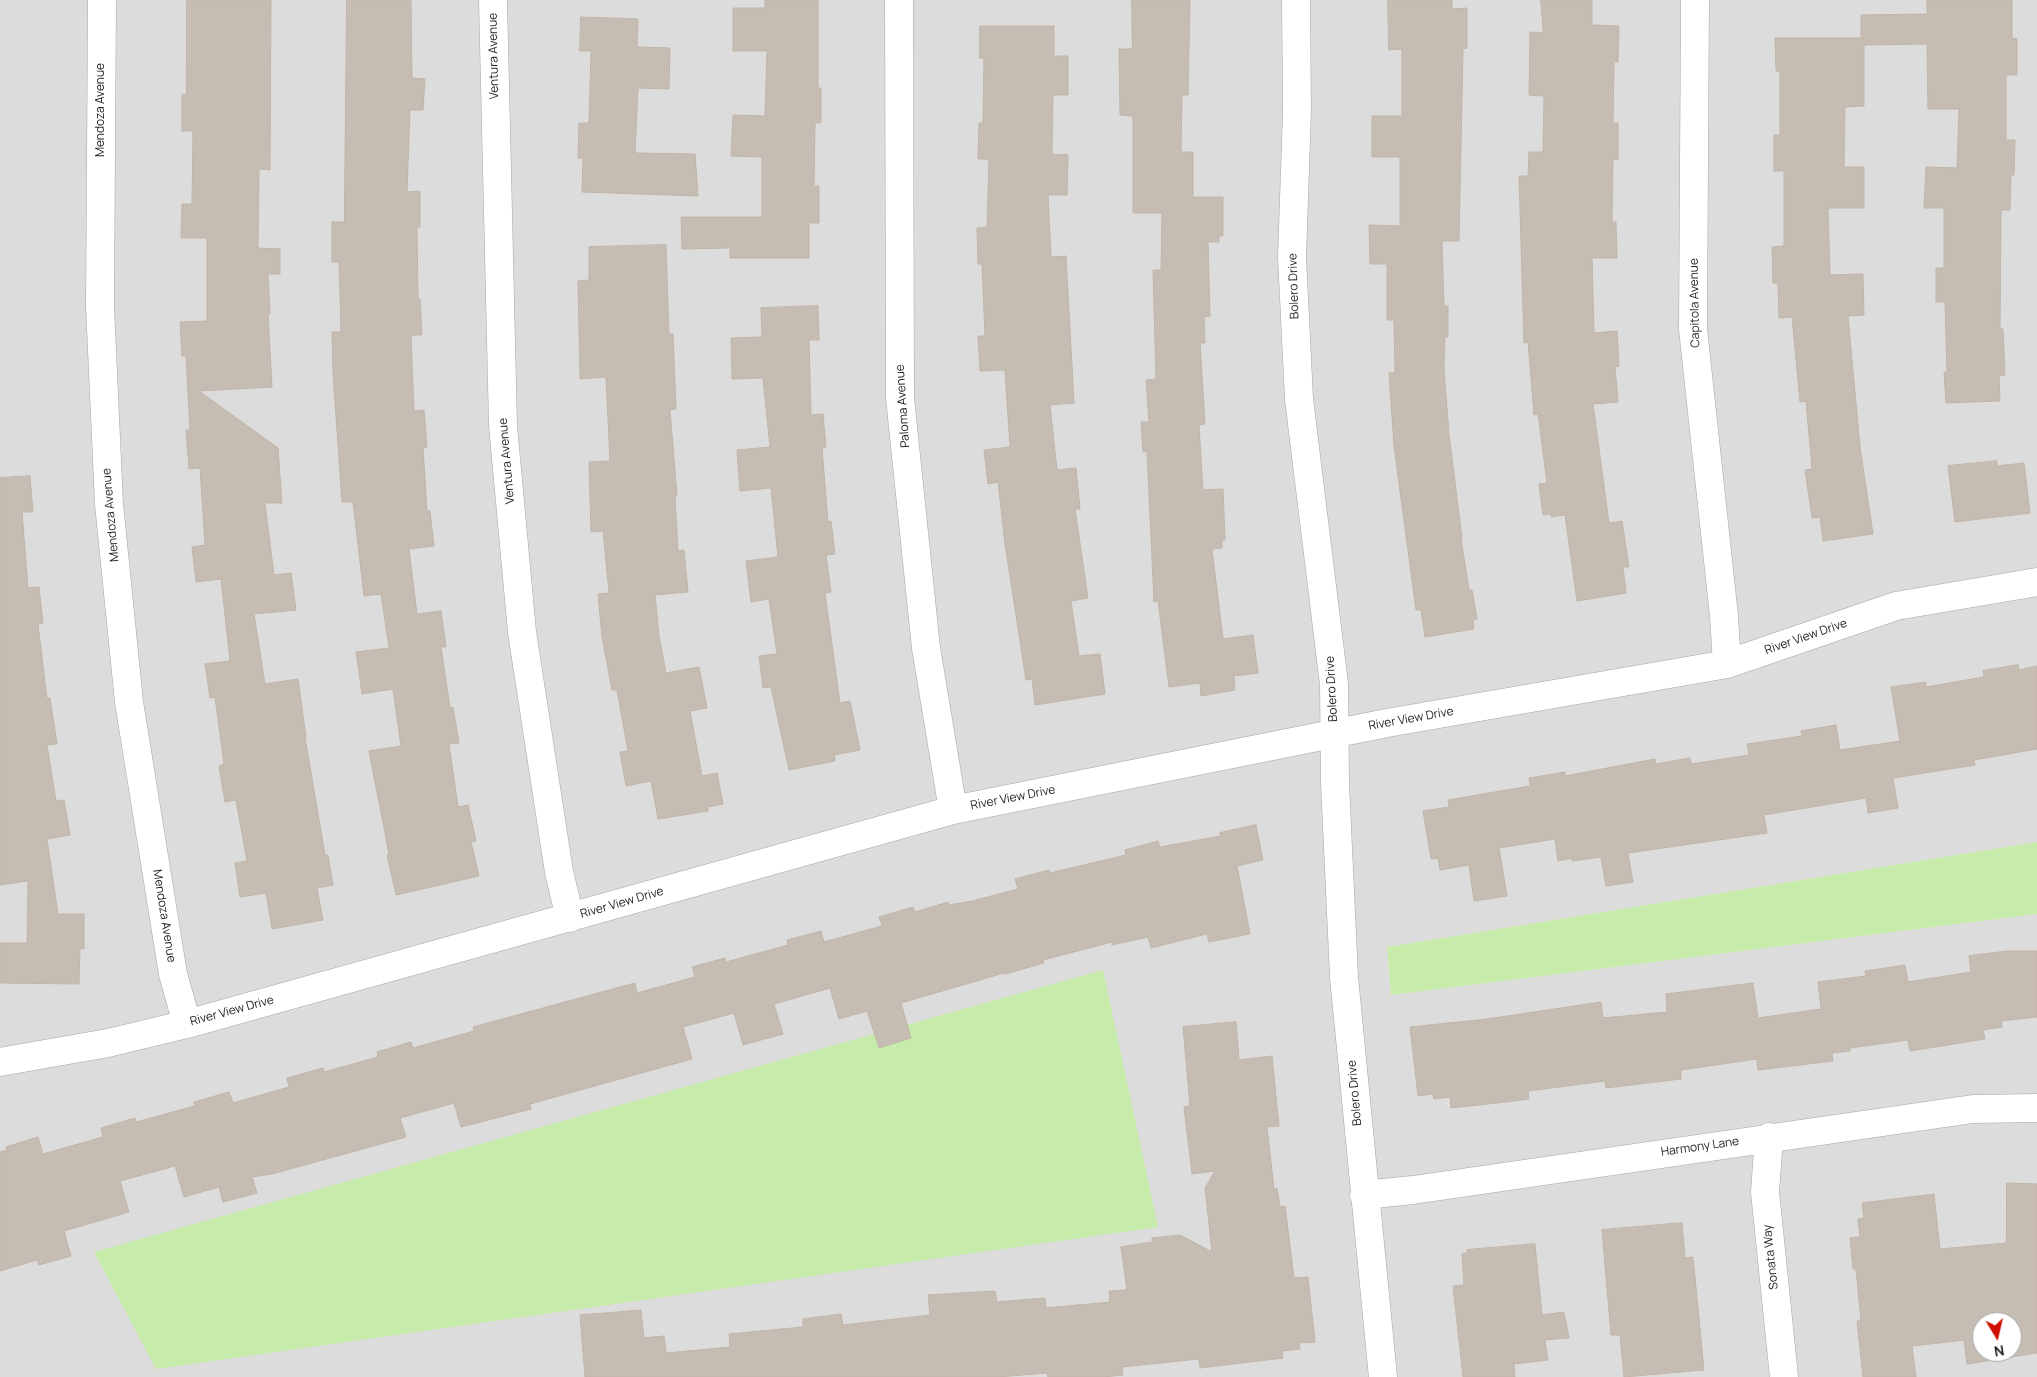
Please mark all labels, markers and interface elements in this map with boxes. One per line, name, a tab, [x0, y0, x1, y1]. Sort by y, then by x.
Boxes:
street label: Ventura Avenue	[486, 13, 502, 99]
street label: Mendoza Avenue	[94, 63, 108, 157]
street label: Bolero Drive	[1286, 253, 1302, 319]
street label: Capitola Avenue	[1687, 258, 1703, 348]
street label: Paloma Avenue	[893, 364, 913, 448]
street label: Ventura Avenue	[496, 417, 518, 505]
street label: Mendoza Avenue	[100, 467, 122, 563]
street label: River View Drive	[1763, 616, 1849, 658]
street label: Bolero Drive	[1323, 656, 1341, 722]
street label: River View Drive	[1367, 704, 1455, 734]
street label: River View Drive	[969, 783, 1057, 813]
street label: Mendoza Avenue	[150, 868, 178, 964]
street label: River View Drive	[579, 884, 665, 922]
street label: River View Drive	[189, 993, 275, 1029]
street label: Bolero Drive	[1345, 1059, 1365, 1127]
street label: Harmony Lane	[1660, 1134, 1740, 1160]
street label: Sonata Way	[1760, 1224, 1782, 1290]
north arrow	[1972, 1312, 2022, 1362]
text: N	[1993, 1341, 2006, 1361]

